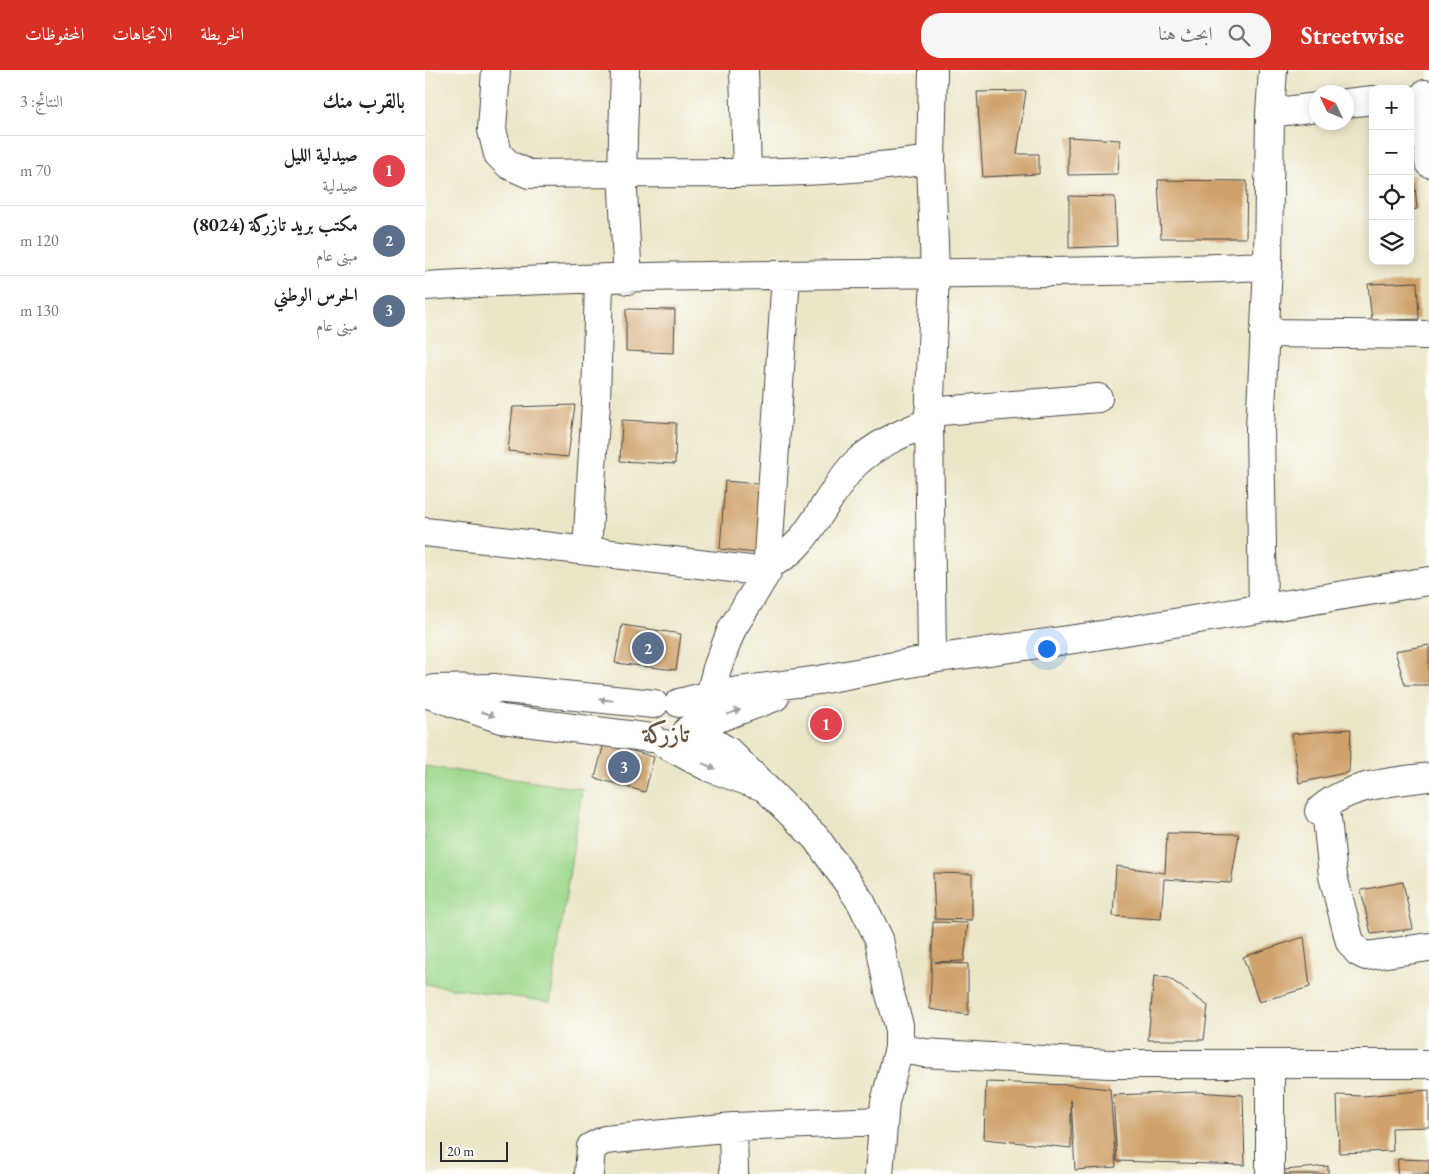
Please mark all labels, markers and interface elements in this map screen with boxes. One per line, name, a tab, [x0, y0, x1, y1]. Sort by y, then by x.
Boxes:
search box	[921, 13, 1271, 58]
text: Streetwise	[1301, 20, 1404, 51]
text: ابحث هنا	[1158, 21, 1213, 46]
icon: search	[1225, 21, 1253, 49]
text: المحفوظات	[25, 22, 84, 45]
text: الاتجاهات	[112, 22, 172, 45]
text: الخريطة	[200, 22, 244, 45]
north arrow	[1309, 85, 1354, 130]
map controls	[1369, 85, 1414, 265]
button: +	[1369, 85, 1414, 130]
text: بالقرب منك	[322, 87, 405, 114]
text: النتائج: 3	[20, 91, 63, 112]
button: −	[1369, 130, 1414, 175]
text: صيدلية الليل	[283, 142, 358, 167]
text: 70 m	[20, 160, 51, 181]
text: 1	[385, 160, 393, 181]
text: صيدلية	[323, 175, 358, 196]
button: locate	[1369, 175, 1414, 220]
text: مكتب بريد تازركة (8024)	[193, 212, 358, 237]
button: layers	[1369, 220, 1414, 265]
text: 120 m	[20, 230, 59, 251]
text: 2	[385, 230, 393, 251]
text: مبنى عام	[316, 245, 358, 266]
text: الحرس الوطني	[273, 282, 358, 307]
text: 130 m	[20, 300, 59, 321]
text: 3	[385, 300, 393, 321]
text: مبنى عام	[316, 315, 358, 336]
pin: 2	[632, 629, 664, 667]
your location	[1034, 636, 1060, 662]
one-way arrow	[598, 695, 614, 703]
pin: 1	[810, 705, 842, 743]
one-way arrow	[727, 708, 742, 715]
one-way arrow	[480, 711, 495, 718]
district label: تازركة	[641, 718, 691, 749]
pin: 3	[608, 748, 640, 786]
one-way arrow	[702, 763, 716, 771]
scale bar	[440, 1139, 507, 1162]
text: 20 m	[447, 1142, 474, 1160]

